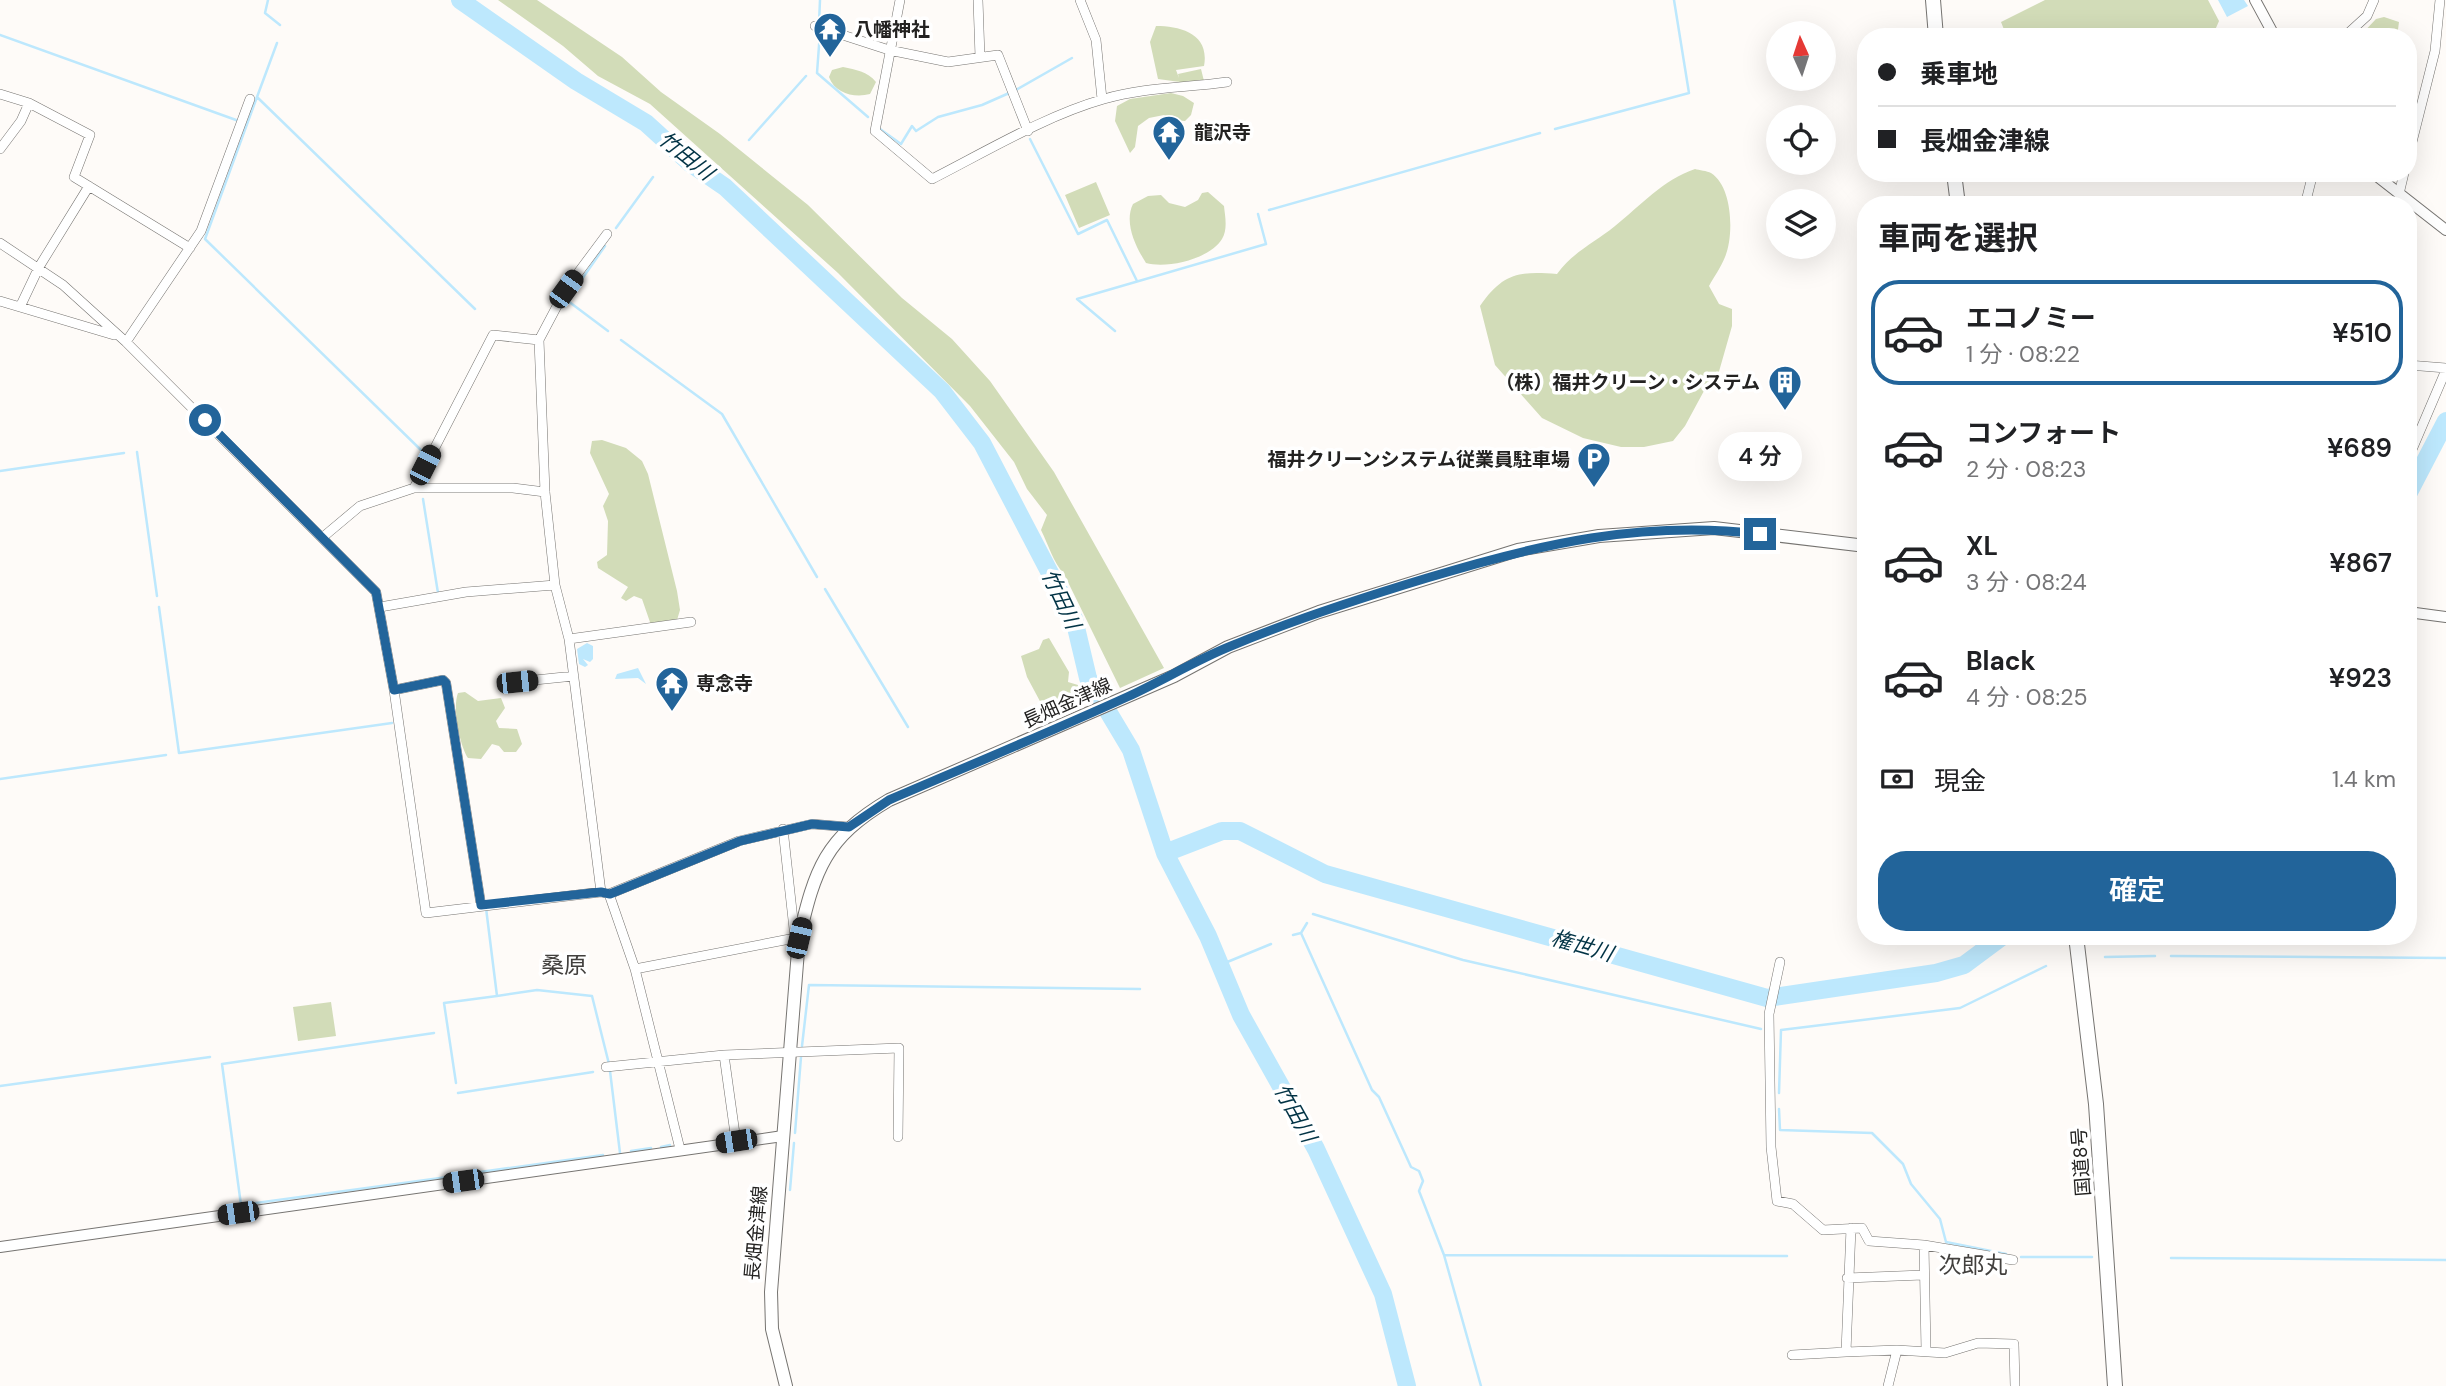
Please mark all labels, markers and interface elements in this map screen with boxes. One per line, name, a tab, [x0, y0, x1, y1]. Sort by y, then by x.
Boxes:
temple icon: 八幡神社	[811, 10, 849, 59]
place label: 八幡神社	[854, 17, 930, 42]
north arrow	[1766, 21, 1836, 91]
map controls	[1766, 21, 1836, 259]
text: 乗車地	[1920, 57, 1998, 91]
button: locate	[1766, 105, 1836, 175]
temple icon: 龍沢寺	[1150, 113, 1188, 162]
place label: 龍沢寺	[1194, 120, 1251, 145]
text: 長畑金津線	[1920, 124, 2050, 158]
water label: 竹田川	[653, 125, 721, 188]
button: layers	[1766, 189, 1836, 259]
text: 車両を選択	[1878, 217, 2038, 259]
car	[546, 266, 587, 312]
icon: car	[1882, 301, 1945, 364]
text: エコノミー	[1966, 301, 2096, 335]
text: ¥510	[2332, 316, 2392, 350]
text: 1 分 · 08:22	[1966, 339, 2080, 369]
building icon: （株）福井クリーン・システム	[1766, 363, 1804, 412]
place label: （株）福井クリーン・システム	[1496, 370, 1760, 395]
route start	[189, 404, 221, 436]
icon: car	[1882, 416, 1945, 479]
text: コンフォート	[1966, 416, 2121, 450]
text: ¥689	[2327, 431, 2392, 465]
callout: 4 分	[1718, 433, 1802, 482]
parking icon: 福井クリーンシステム従業員駐車場	[1575, 440, 1613, 489]
text: 4 分	[1738, 441, 1782, 471]
car	[407, 442, 444, 488]
place label: 福井クリーンシステム従業員駐車場	[1268, 447, 1570, 472]
text: 2 分 · 08:23	[1966, 454, 2086, 484]
route end	[1744, 518, 1776, 550]
text: XL	[1966, 529, 1998, 563]
icon: car	[1882, 531, 1945, 594]
text: ¥867	[2329, 546, 2392, 580]
water label: 竹田川	[1035, 565, 1088, 635]
text: 3 分 · 08:24	[1966, 567, 2087, 597]
text: Black	[1966, 644, 2036, 678]
icon: car	[1882, 646, 1945, 709]
text: ¥923	[2329, 661, 2392, 695]
temple icon: 専念寺	[653, 664, 691, 713]
car	[496, 669, 539, 695]
place label: 専念寺	[696, 671, 753, 696]
street label: 長畑金津線	[1019, 672, 1115, 734]
text: 4 分 · 08:25	[1966, 682, 2088, 712]
icon: cash	[1878, 760, 1916, 798]
text: 現金	[1934, 764, 1986, 798]
text: 1.4 km	[2332, 764, 2396, 794]
button: 確定	[1878, 851, 2396, 931]
car	[785, 915, 814, 961]
water label: 権世川	[1548, 924, 1618, 969]
district label: 桑原	[541, 950, 587, 980]
water label: 竹田川	[1267, 1079, 1323, 1149]
car	[714, 1127, 759, 1155]
street label: 国道8号	[2066, 1127, 2096, 1197]
car	[441, 1168, 486, 1194]
street label: 長畑金津線	[739, 1185, 773, 1281]
car	[216, 1200, 261, 1226]
district label: 次郎丸	[1939, 1250, 2008, 1280]

